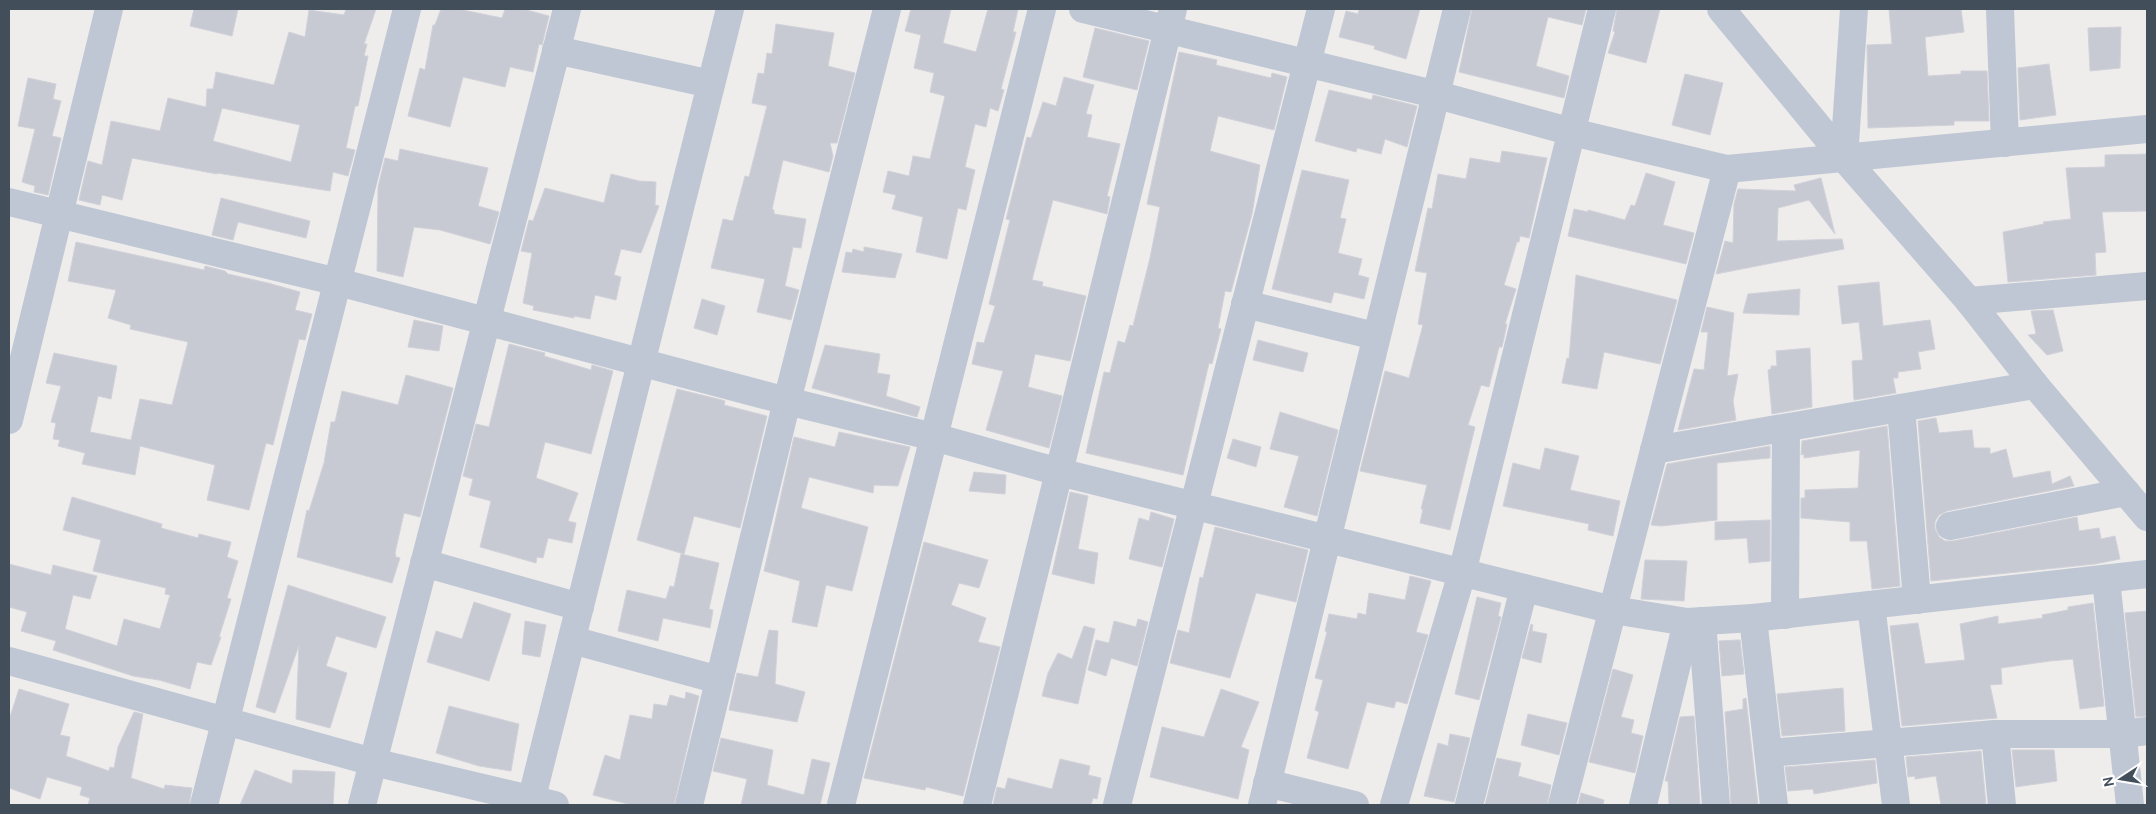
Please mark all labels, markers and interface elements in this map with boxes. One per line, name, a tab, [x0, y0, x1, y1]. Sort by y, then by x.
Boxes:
north arrow	[2096, 754, 2146, 804]
text: N	[2098, 775, 2118, 788]

